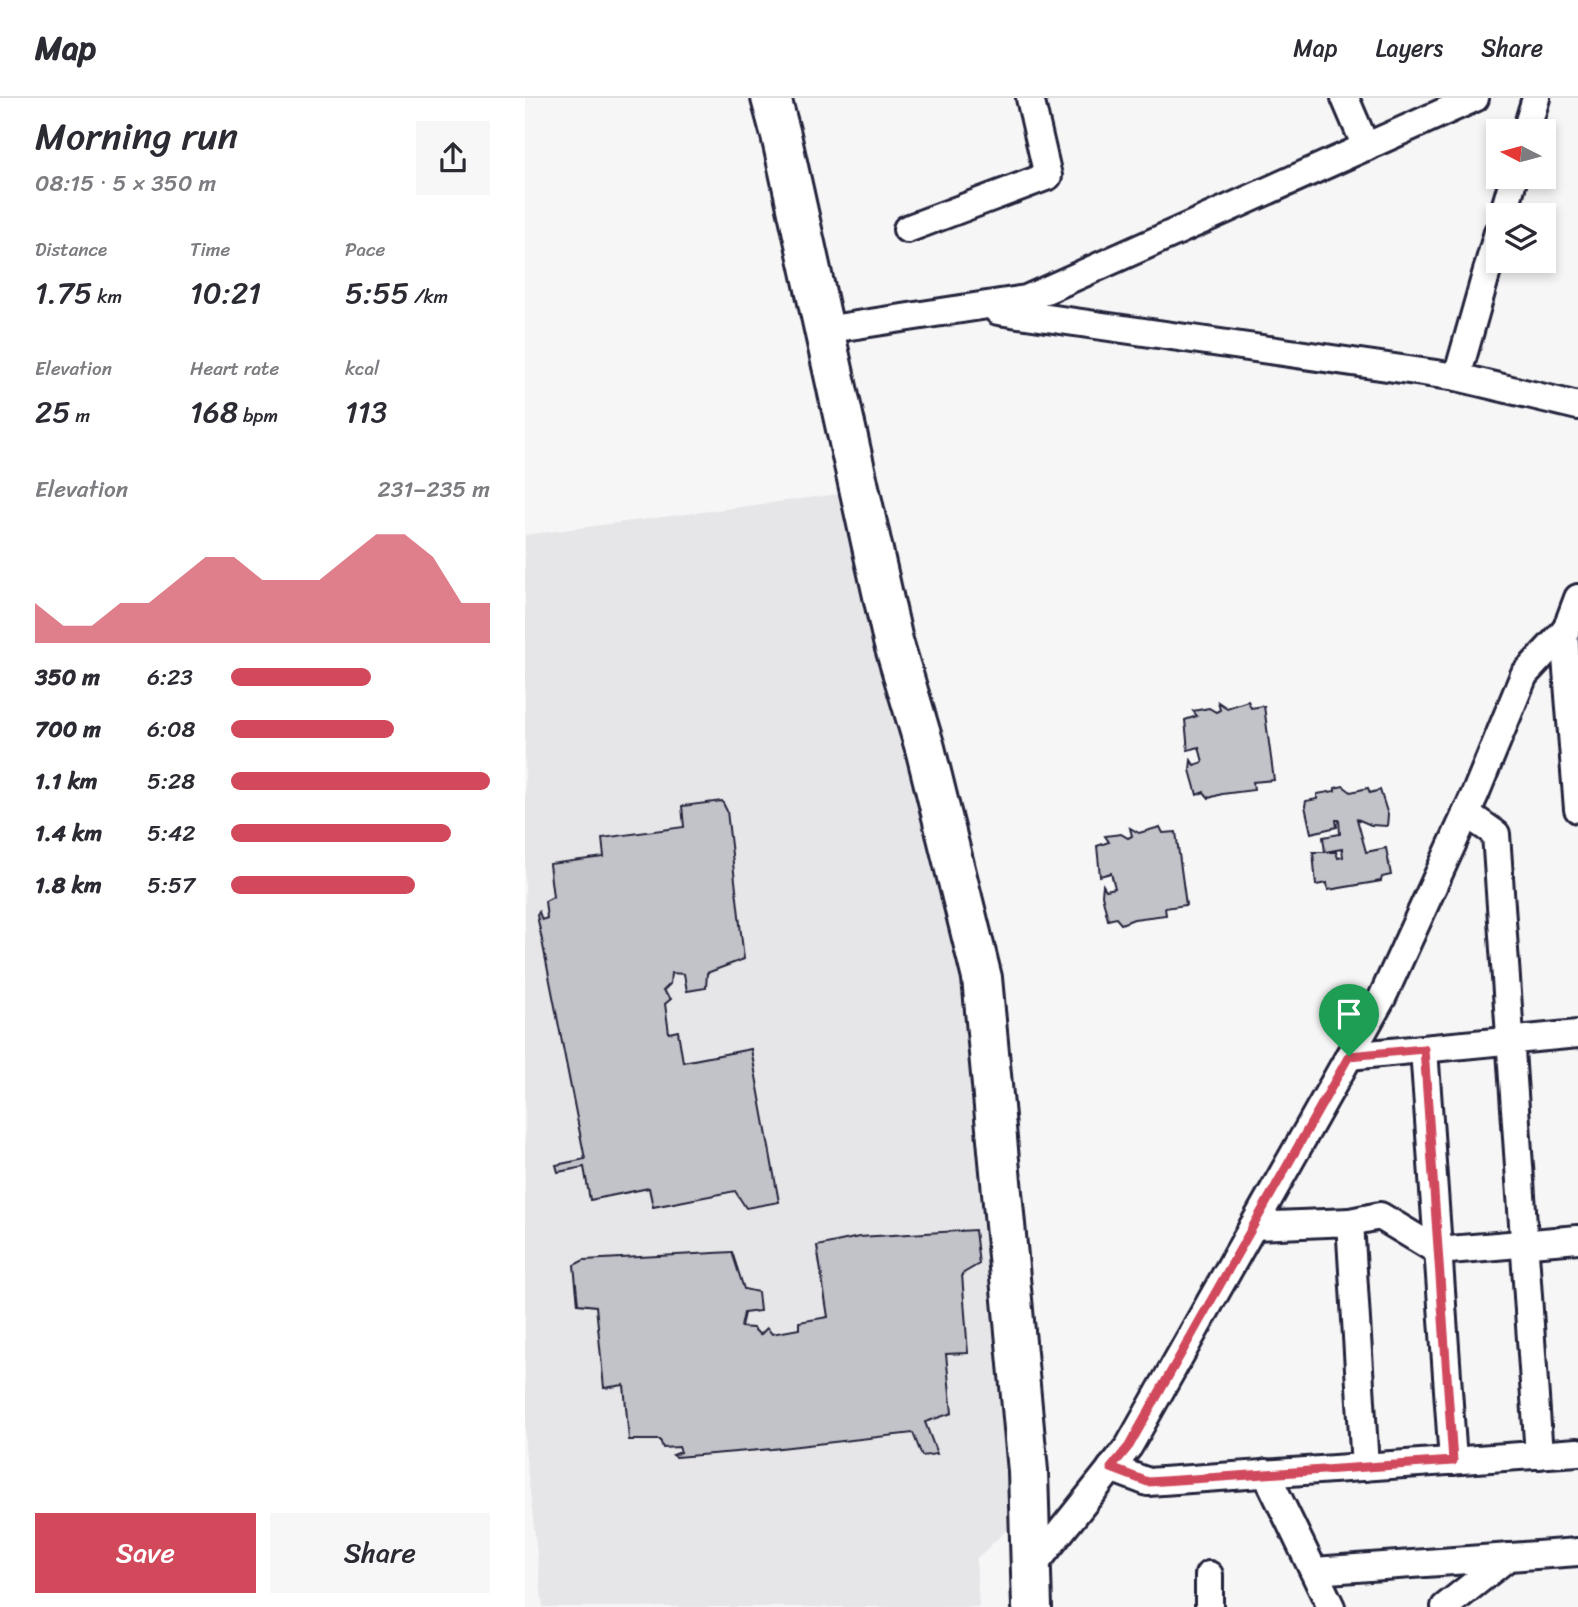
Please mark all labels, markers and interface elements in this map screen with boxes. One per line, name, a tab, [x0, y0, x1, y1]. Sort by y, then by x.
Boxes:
text: Map	[35, 19, 96, 77]
text: Map	[1293, 27, 1338, 69]
text: Layers	[1376, 27, 1443, 69]
text: Share	[1481, 27, 1543, 69]
text: Morning run	[35, 103, 238, 170]
north arrow	[1486, 119, 1556, 189]
map controls	[1486, 119, 1556, 273]
button: share	[416, 121, 490, 195]
text: 08:15 · 5 × 350 m	[35, 163, 216, 204]
button: layers	[1486, 203, 1556, 273]
text: Distance	[35, 233, 107, 266]
text: Time	[190, 233, 230, 266]
text: Pace	[345, 233, 385, 266]
text: 1.75	[35, 266, 92, 320]
text: 10:21	[190, 266, 261, 320]
text: 5:55	[345, 266, 409, 320]
text: km	[92, 280, 122, 313]
text: /km	[409, 280, 448, 313]
text: Elevation	[35, 352, 112, 385]
text: Heart rate	[190, 352, 279, 385]
text: kcal	[345, 352, 380, 385]
text: 25	[35, 385, 71, 439]
text: 168	[190, 385, 238, 439]
text: 113	[345, 385, 387, 439]
text: m	[71, 399, 90, 432]
text: bpm	[238, 399, 278, 432]
text: Elevation	[35, 469, 128, 510]
text: 231–235 m	[378, 469, 490, 510]
text: 350 m	[35, 657, 100, 698]
text: 6:23	[147, 657, 193, 698]
text: 700 m	[35, 709, 101, 750]
text: 6:08	[147, 709, 195, 750]
text: 1.1 km	[35, 761, 98, 802]
text: 5:28	[147, 761, 195, 802]
text: 1.4 km	[35, 813, 102, 854]
text: 5:42	[147, 813, 196, 854]
text: 1.8 km	[35, 865, 102, 906]
text: 5:57	[147, 865, 195, 906]
pin	[1319, 984, 1379, 1056]
icon: arrive	[1330, 995, 1368, 1033]
button: Save	[35, 1513, 256, 1593]
button: Share	[270, 1513, 490, 1593]

